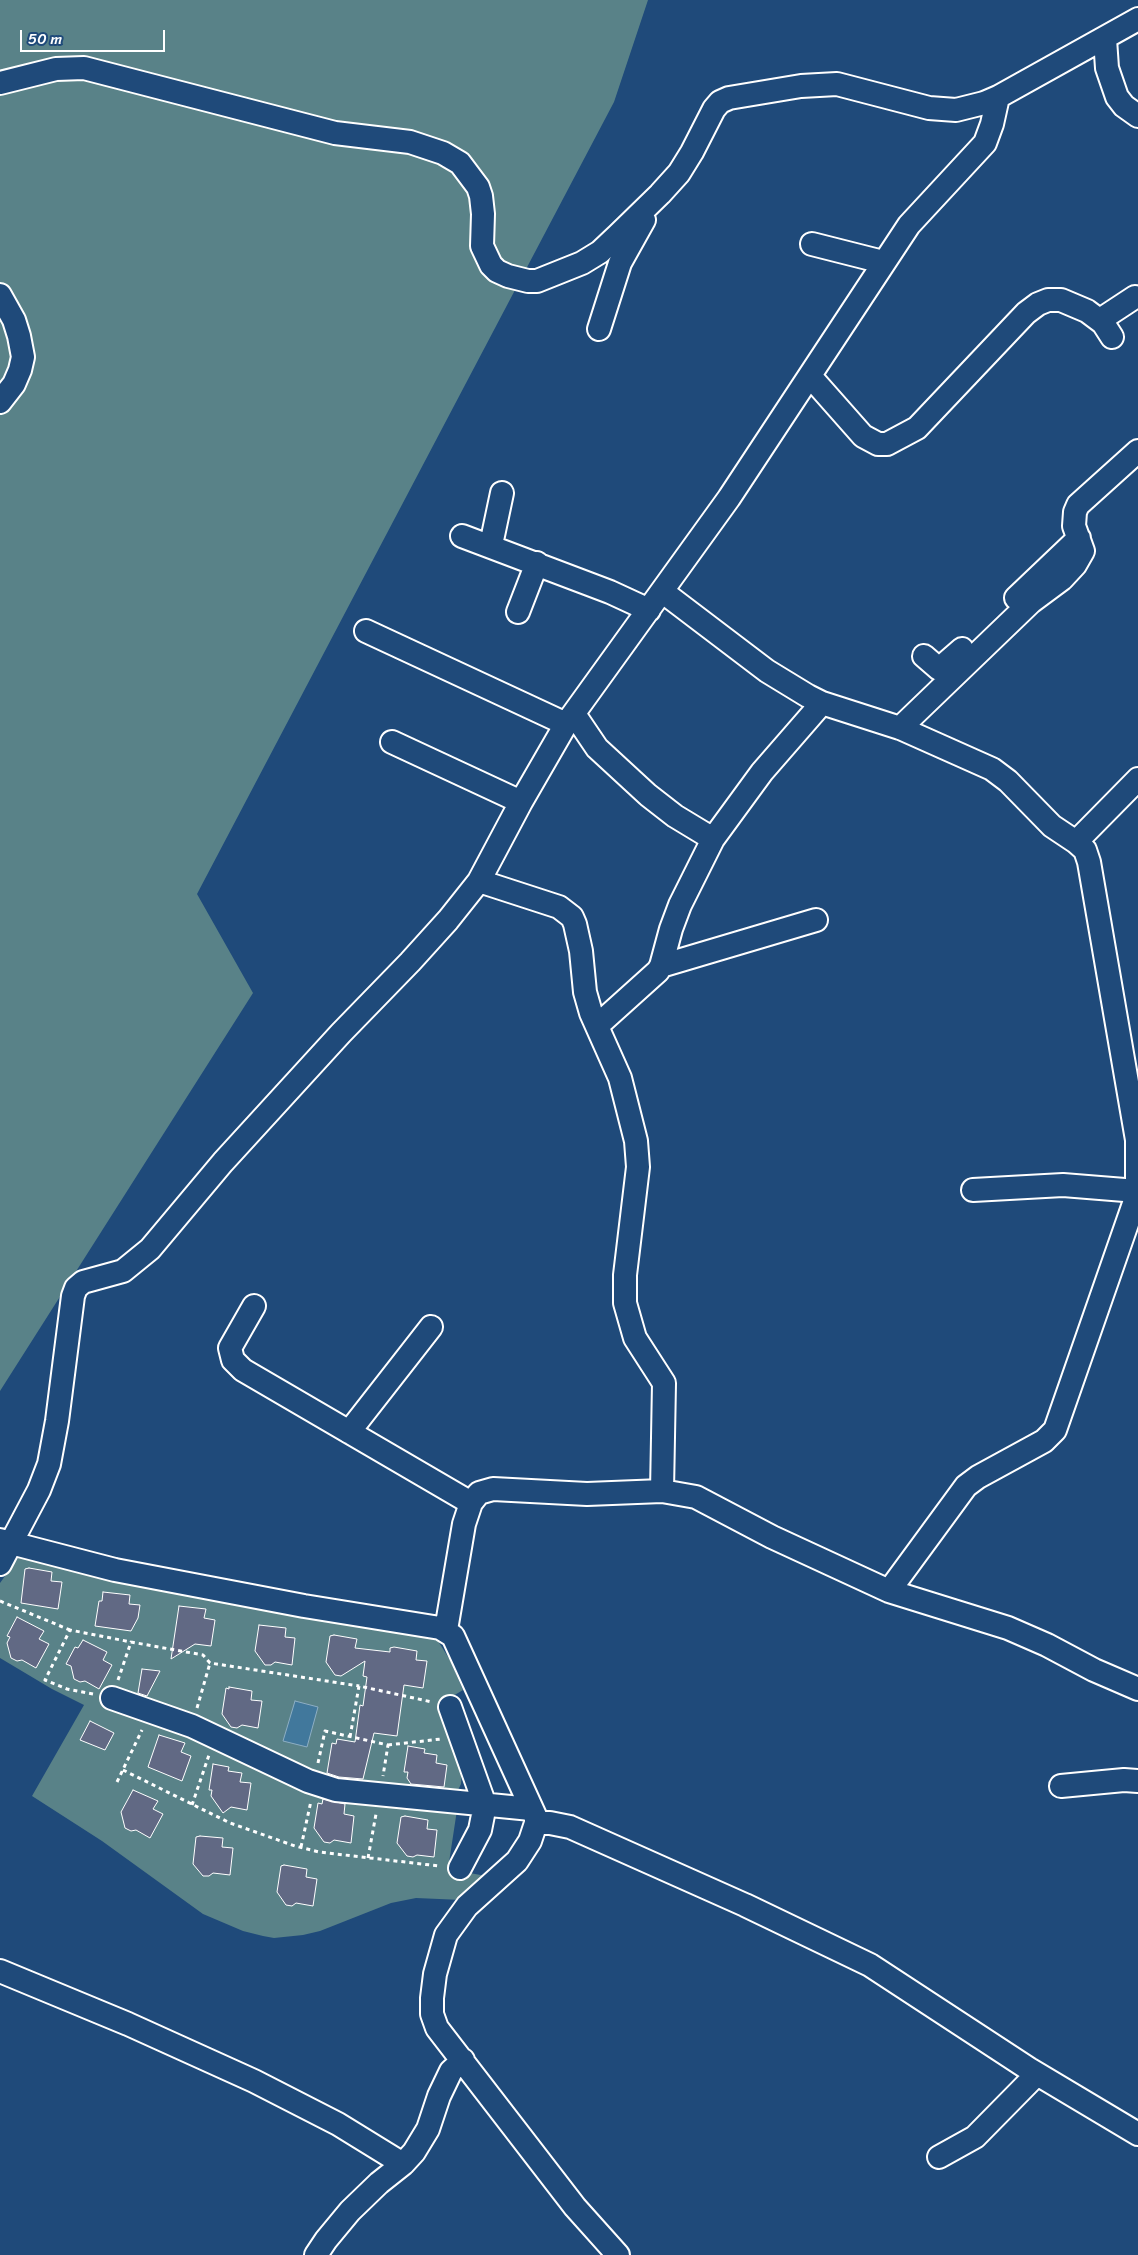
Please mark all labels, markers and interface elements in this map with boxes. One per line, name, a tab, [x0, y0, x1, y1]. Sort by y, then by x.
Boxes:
scale bar	[22, 20, 168, 52]
text: 50 m	[28, 26, 62, 52]

